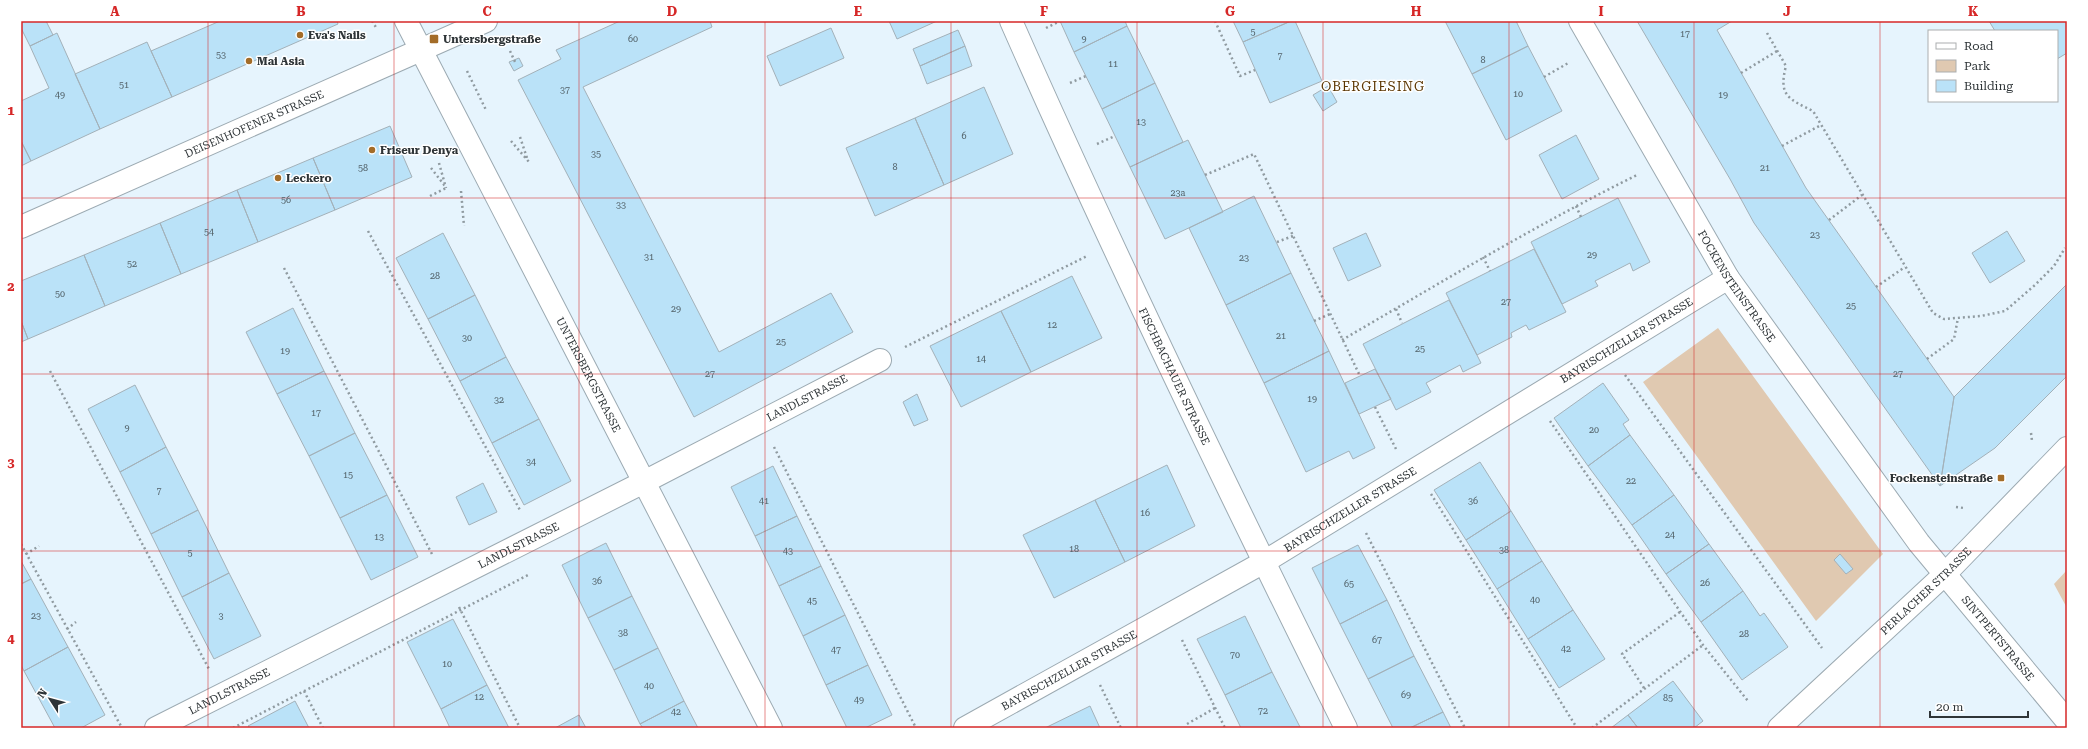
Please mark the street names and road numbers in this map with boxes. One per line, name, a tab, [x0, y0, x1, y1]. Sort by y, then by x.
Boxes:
street label: DEISENHOFENER STRASSE	[183, 87, 326, 160]
street label: FOCKENSTEINSTRASSE	[1695, 228, 1778, 344]
street label: BAYRISCHZELLER STRASSE	[1558, 295, 1695, 386]
street label: FISCHBACHAUER STRASSE	[1136, 305, 1213, 447]
street label: UNTERSBERGSTRASSE	[554, 315, 624, 434]
street label: LANDLSTRASSE	[764, 372, 850, 424]
street label: BAYRISCHZELLER STRASSE	[1282, 464, 1419, 555]
street label: LANDLSTRASSE	[476, 519, 561, 571]
street label: PERLACHER STRASSE	[1878, 544, 1974, 637]
street label: SINTPERTSTRASSE	[1959, 593, 2037, 683]
street label: BAYRISCHZELLER STRASSE	[999, 627, 1139, 713]
street label: LANDLSTRASSE	[187, 665, 272, 717]

